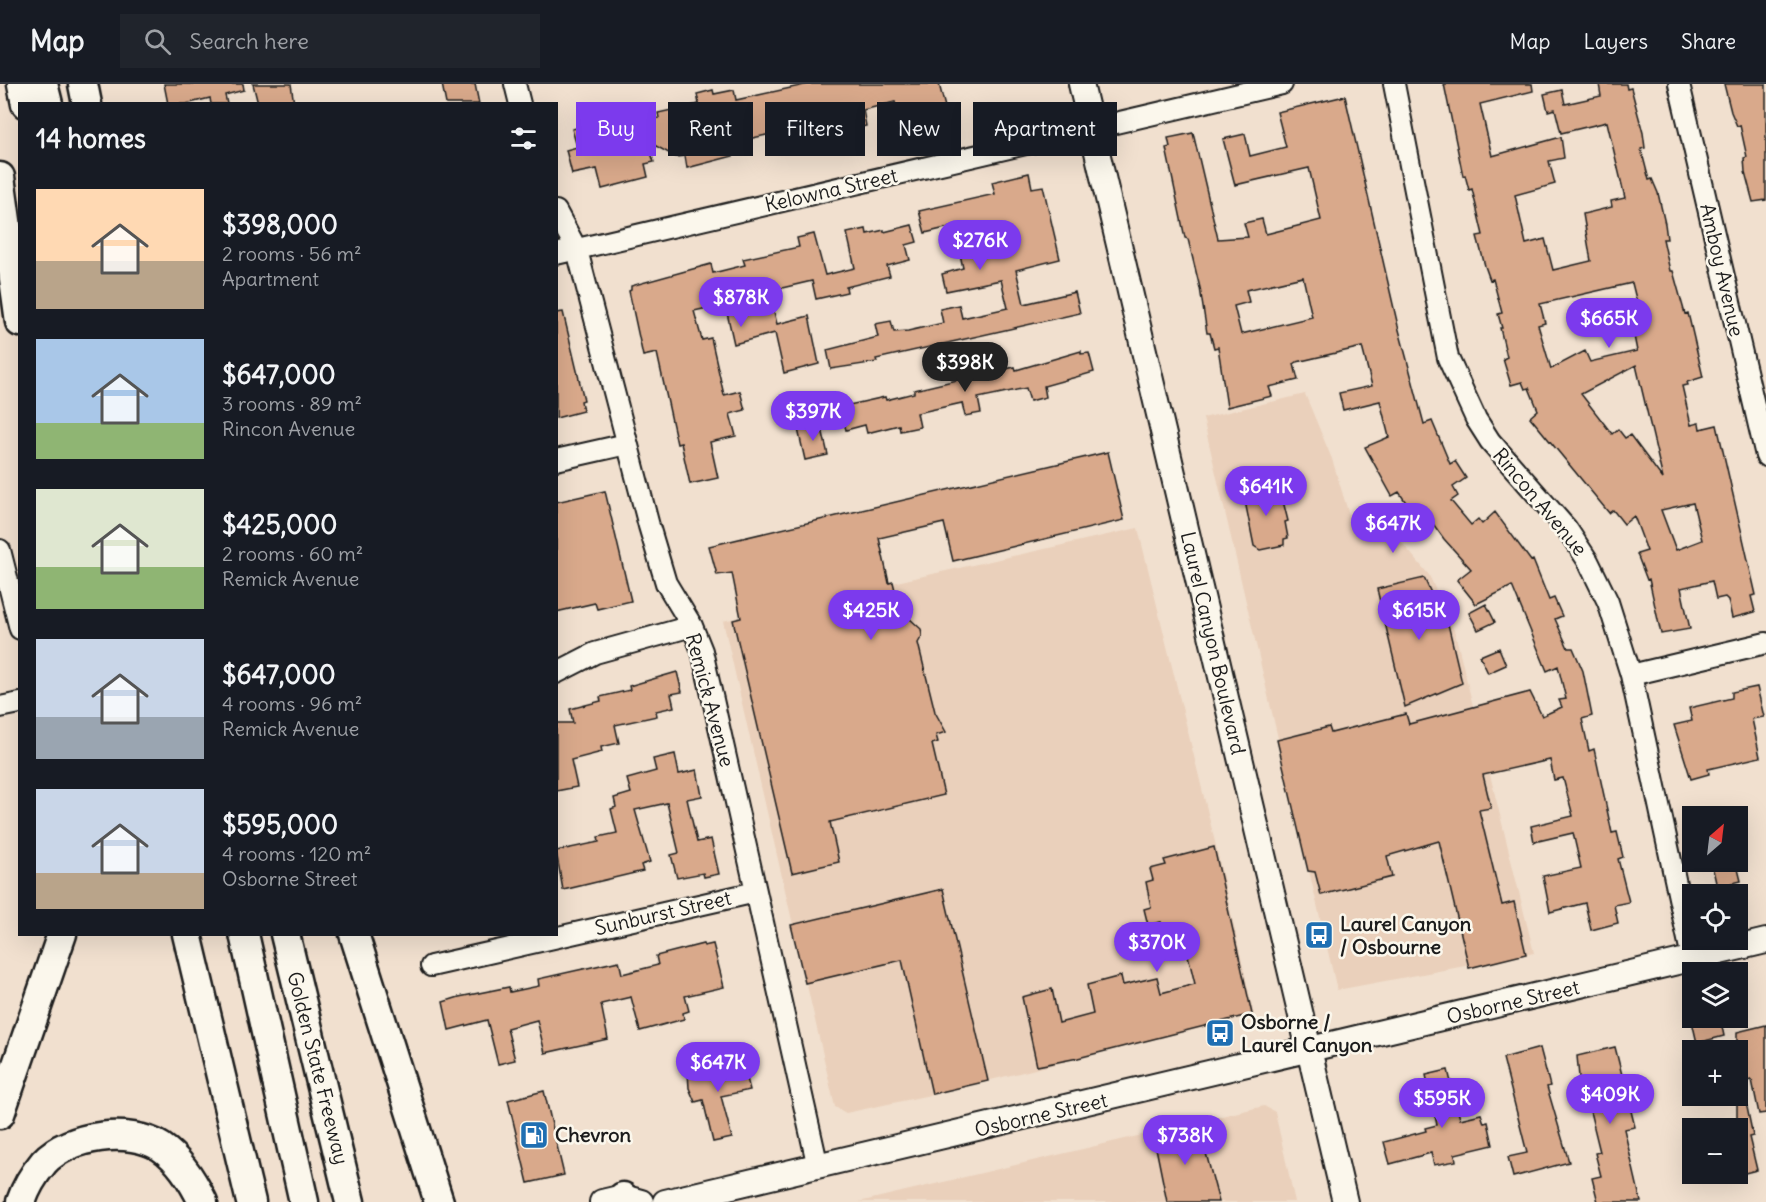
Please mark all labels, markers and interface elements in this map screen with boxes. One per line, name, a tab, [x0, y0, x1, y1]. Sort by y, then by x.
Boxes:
search box	[120, 14, 540, 68]
text: Map	[30, 23, 84, 59]
icon: search	[141, 25, 174, 58]
text: Search here	[189, 27, 309, 55]
text: Map	[1510, 28, 1550, 55]
text: Layers	[1583, 28, 1648, 55]
text: Share	[1681, 28, 1736, 55]
chip: Buy	[576, 102, 656, 156]
chip: Rent	[668, 102, 753, 156]
chip: Filters	[765, 102, 865, 156]
chip: New	[877, 102, 961, 156]
chip: Apartment	[973, 102, 1117, 156]
text: 14 homes	[36, 122, 146, 155]
icon: filters	[507, 122, 540, 155]
street label: Kelowna Street	[762, 162, 900, 217]
street label: Amboy Avenue	[1695, 201, 1750, 339]
text: $398,000	[222, 208, 338, 241]
icon: home	[84, 213, 156, 285]
pin: $276K	[938, 220, 1022, 271]
text: $276K	[952, 227, 1008, 252]
text: 2 rooms · 56 m²	[222, 241, 362, 266]
text: Apartment	[222, 266, 319, 291]
pin: $878K	[699, 277, 783, 328]
text: $878K	[713, 284, 769, 309]
pin: $665K	[1567, 298, 1651, 349]
text: $665K	[1580, 305, 1638, 330]
pin: $398K	[923, 342, 1007, 393]
text: $398K	[936, 349, 994, 374]
text: $647,000	[222, 358, 336, 391]
icon: home	[84, 363, 156, 435]
text: 3 rooms · 89 m²	[222, 391, 362, 416]
pin: $397K	[771, 391, 855, 442]
text: $397K	[785, 398, 841, 423]
text: Rincon Avenue	[222, 416, 355, 441]
street label: Rincon Avenue	[1488, 443, 1593, 561]
pin: $641K	[1224, 466, 1308, 517]
text: $641K	[1239, 473, 1293, 498]
pin: $647K	[1351, 503, 1435, 554]
text: $425,000	[222, 508, 337, 541]
text: $647K	[1365, 510, 1421, 535]
icon: home	[84, 513, 156, 585]
street label: Laurel Canyon Boulevard	[1176, 529, 1251, 757]
text: 2 rooms · 60 m²	[222, 541, 363, 566]
text: Remick Avenue	[222, 566, 359, 591]
pin: $425K	[829, 590, 913, 641]
pin: $615K	[1377, 590, 1461, 641]
text: $425K	[842, 597, 900, 622]
text: $615K	[1392, 597, 1446, 622]
street label: Remick Avenue	[681, 630, 740, 769]
text: $647,000	[222, 658, 336, 691]
icon: home	[84, 663, 156, 735]
text: 4 rooms · 96 m²	[222, 691, 362, 716]
text: Remick Avenue	[222, 716, 359, 741]
north arrow	[1682, 806, 1748, 872]
map controls	[1682, 806, 1748, 1184]
text: $595,000	[222, 808, 338, 841]
icon: home	[84, 813, 156, 885]
text: 4 rooms · 120 m²	[222, 841, 371, 866]
text: Osborne Street	[222, 866, 358, 891]
button: locate	[1682, 884, 1748, 950]
street label: Sunburst Street	[592, 885, 734, 940]
place label: Laurel Canyon / Osbourne	[1340, 911, 1472, 959]
bus stop icon: Laurel Canyon / Osbourne	[1303, 919, 1335, 951]
pin: $370K	[1115, 922, 1199, 973]
text: $370K	[1128, 929, 1186, 954]
button: layers	[1682, 962, 1748, 1028]
street label: Golden State Freeway	[282, 969, 355, 1167]
street label: Osborne Street	[1444, 974, 1582, 1029]
place label: Osborne / Laurel Canyon	[1241, 1009, 1373, 1057]
bus stop icon: Osborne / Laurel Canyon	[1204, 1017, 1236, 1049]
button: +	[1682, 1040, 1748, 1106]
pin: $647K	[676, 1042, 760, 1093]
text: $647K	[690, 1049, 746, 1074]
pin: $409K	[1568, 1074, 1652, 1125]
pin: $595K	[1400, 1078, 1484, 1129]
text: $409K	[1580, 1081, 1640, 1106]
text: $595K	[1413, 1085, 1471, 1110]
street label: Osborne Street	[972, 1087, 1110, 1142]
pin: $738K	[1143, 1115, 1227, 1166]
button: −	[1682, 1118, 1748, 1184]
fuel station icon: Chevron	[518, 1119, 550, 1151]
place label: Chevron	[555, 1122, 631, 1147]
text: $738K	[1157, 1122, 1213, 1147]

